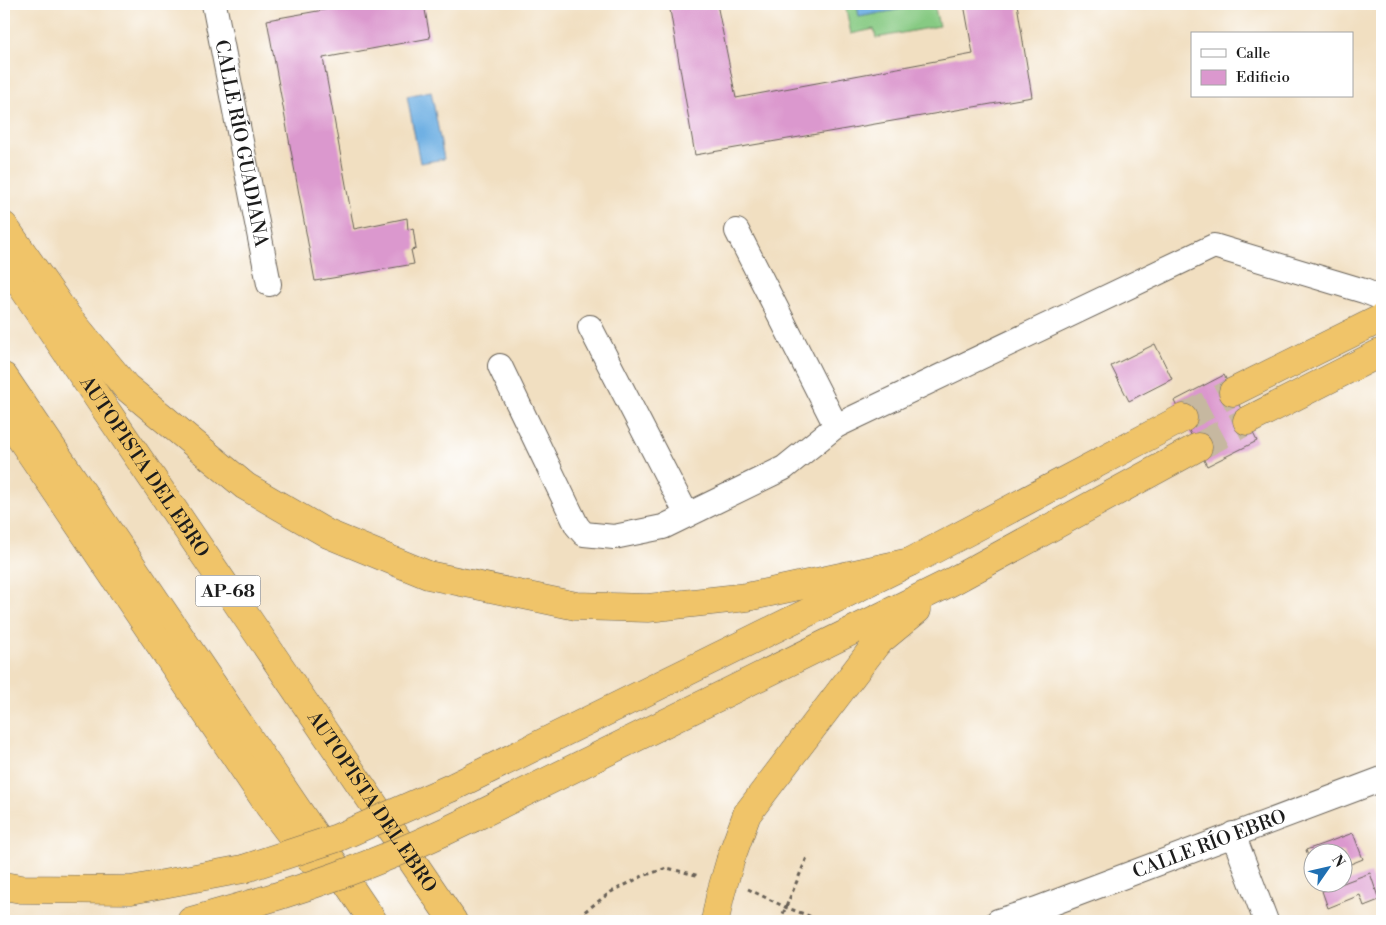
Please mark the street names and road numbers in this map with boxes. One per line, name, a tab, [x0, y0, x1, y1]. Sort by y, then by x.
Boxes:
street label: CALLE RÍO GUADIANA	[209, 38, 274, 250]
street label: AUTOPISTA DEL EBRO	[74, 371, 215, 562]
road number: AP-68	[196, 576, 260, 606]
street label: AUTOPISTA DEL EBRO	[301, 706, 442, 897]
street label: CALLE RÍO EBRO	[1129, 804, 1290, 884]

